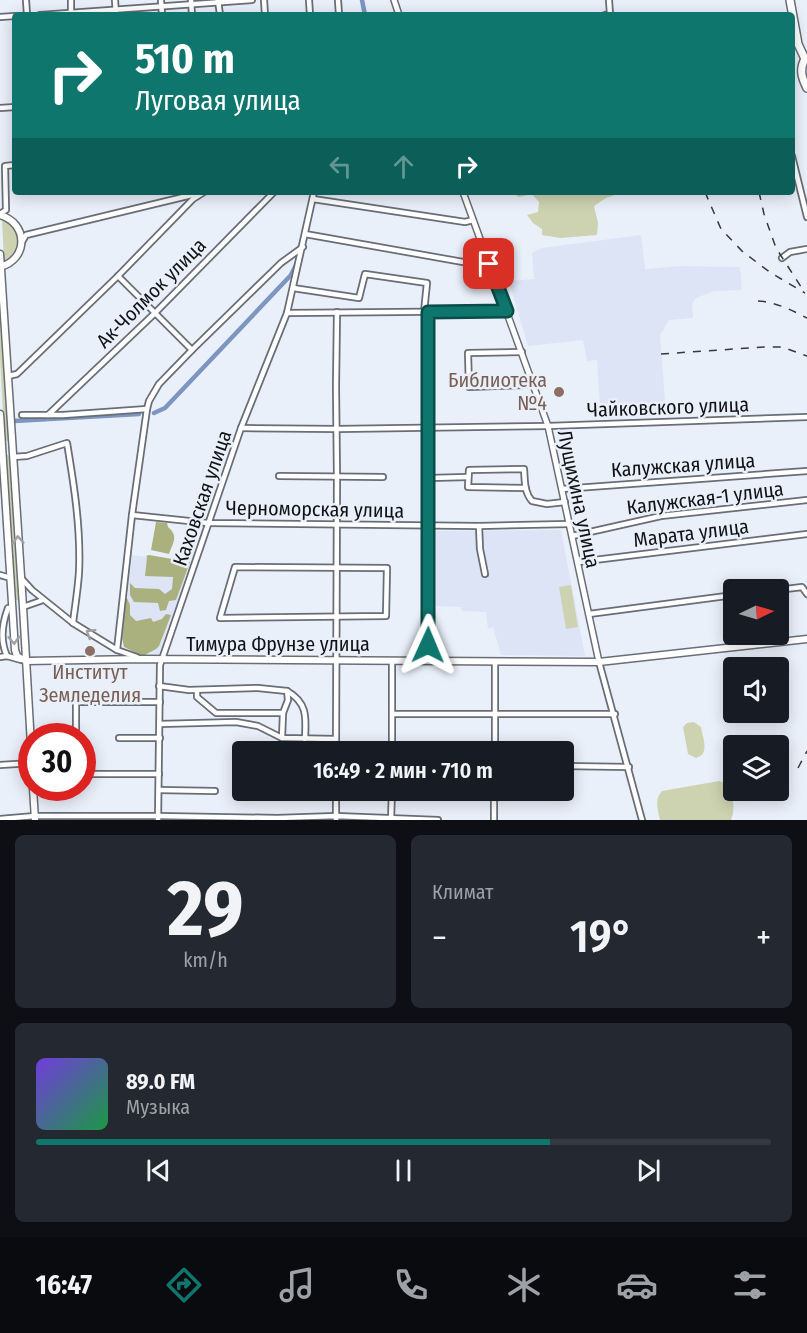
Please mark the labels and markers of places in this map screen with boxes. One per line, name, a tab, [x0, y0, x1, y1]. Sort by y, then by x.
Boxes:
pin	[463, 238, 514, 289]
place label: Библиотека №4	[448, 368, 547, 415]
marker: Библиотека №4	[552, 385, 566, 399]
marker: Институт Земледелия	[83, 644, 97, 658]
place label: Институт Земледелия	[39, 660, 141, 707]

